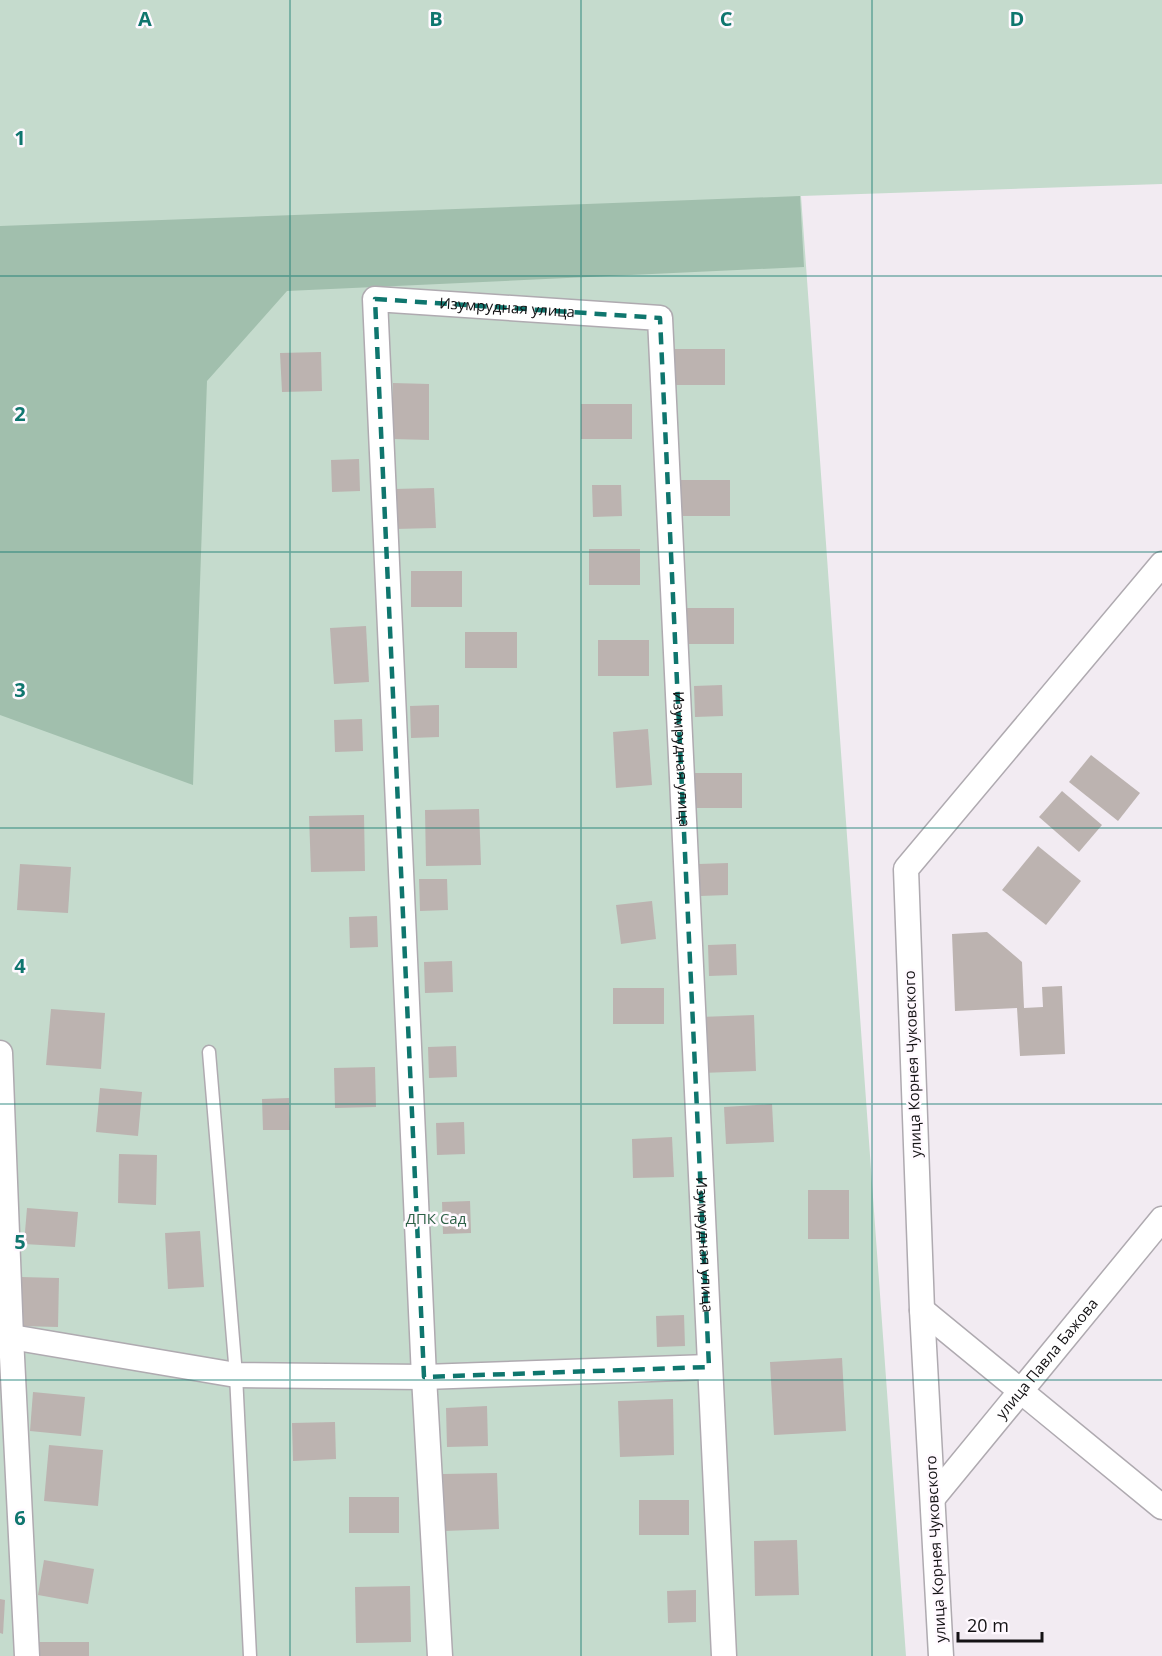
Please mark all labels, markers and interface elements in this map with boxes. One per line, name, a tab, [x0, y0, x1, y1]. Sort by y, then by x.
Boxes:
text: A	[138, 5, 152, 32]
text: B	[429, 5, 443, 32]
text: C	[720, 5, 733, 32]
text: D	[1010, 5, 1024, 32]
text: 1	[14, 124, 26, 151]
street label: Изумрудная улица	[439, 292, 576, 321]
text: 2	[14, 400, 26, 427]
text: 3	[14, 676, 26, 703]
street label: Изумрудная улица	[669, 691, 695, 828]
text: 4	[14, 952, 26, 979]
street label: улица Корнея Чуковского	[899, 970, 925, 1158]
street label: Изумрудная улица	[692, 1176, 719, 1313]
park label: ДПК Сад	[406, 1208, 467, 1228]
text: 5	[14, 1228, 26, 1255]
street label: улица Павла Бажова	[991, 1294, 1102, 1423]
street label: улица Корнея Чуковского	[920, 1455, 950, 1643]
text: 6	[14, 1504, 26, 1531]
scale bar	[958, 1605, 1042, 1643]
text: 20 m	[967, 1613, 1009, 1637]

